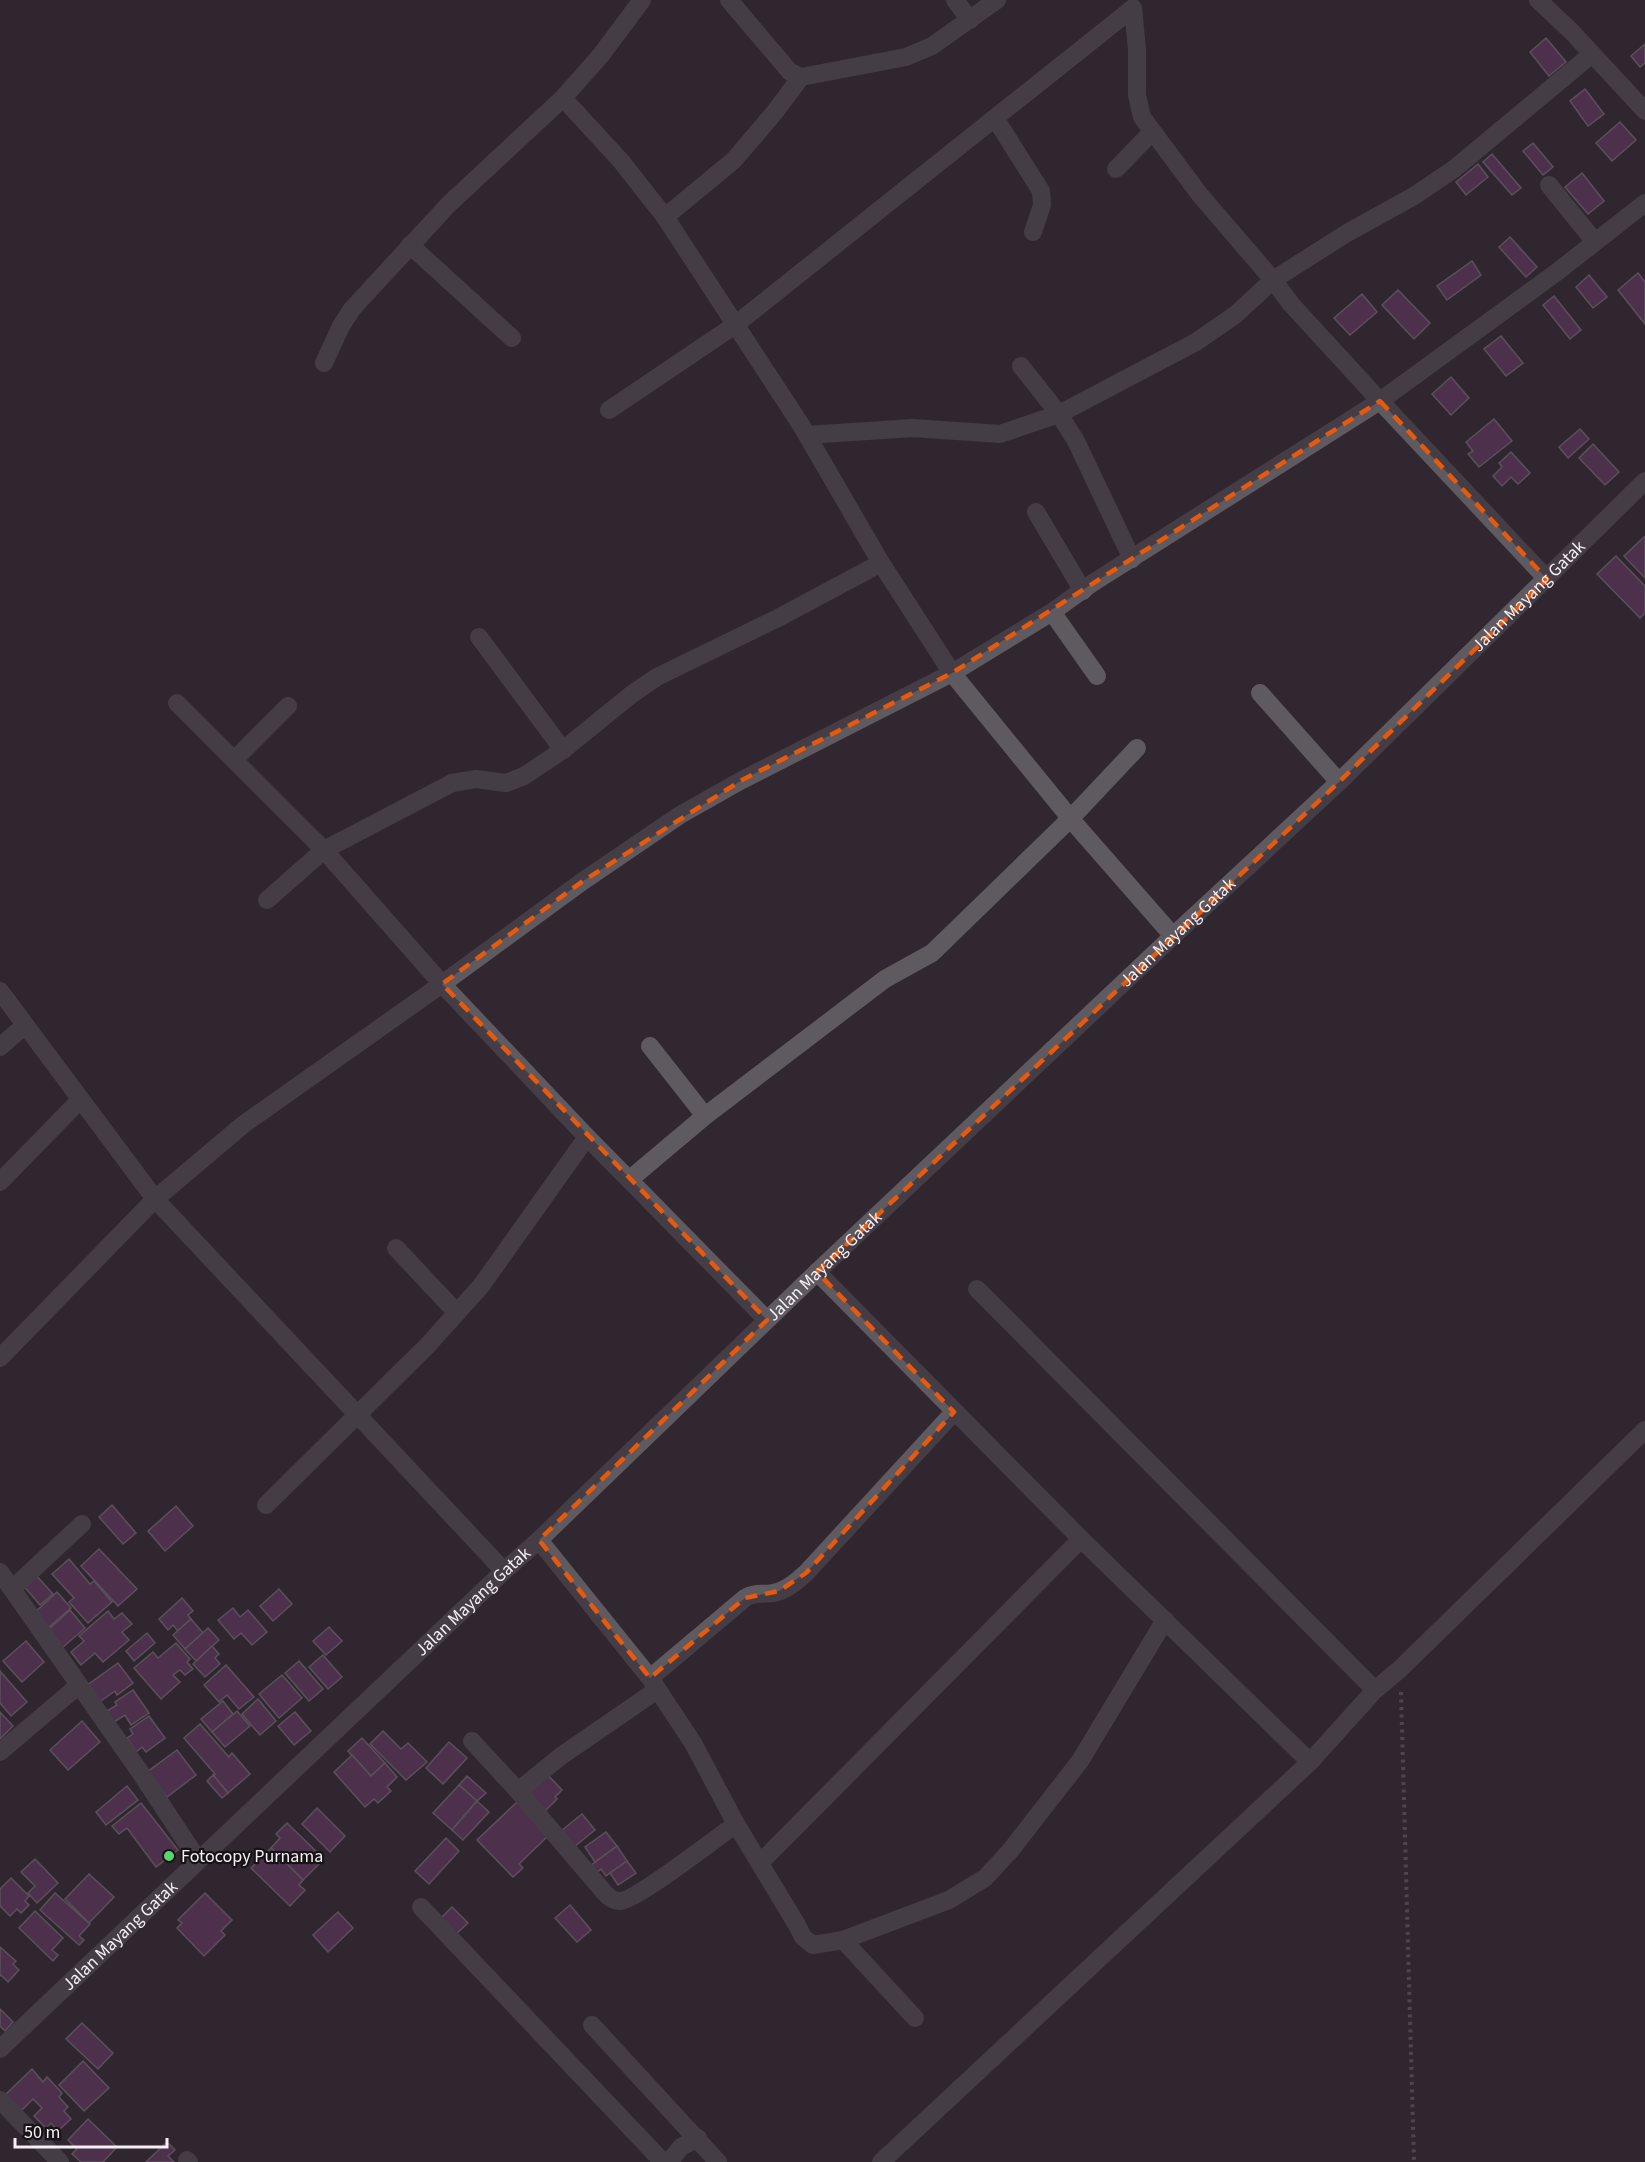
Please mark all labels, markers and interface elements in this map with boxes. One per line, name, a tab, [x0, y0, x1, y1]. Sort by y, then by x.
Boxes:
street label: Jalan Mayang Gatak	[1466, 534, 1591, 657]
street label: Jalan Mayang Gatak	[1114, 872, 1241, 993]
street label: Jalan Mayang Gatak	[761, 1205, 887, 1327]
street label: Jalan Mayang Gatak	[409, 1541, 536, 1662]
place label: Fotocopy Purnama	[181, 1844, 323, 1869]
marker: Fotocopy Purnama	[162, 1849, 176, 1863]
street label: Jalan Mayang Gatak	[57, 1875, 183, 1996]
scale bar	[15, 2111, 166, 2149]
text: 50 m	[24, 2120, 60, 2145]

